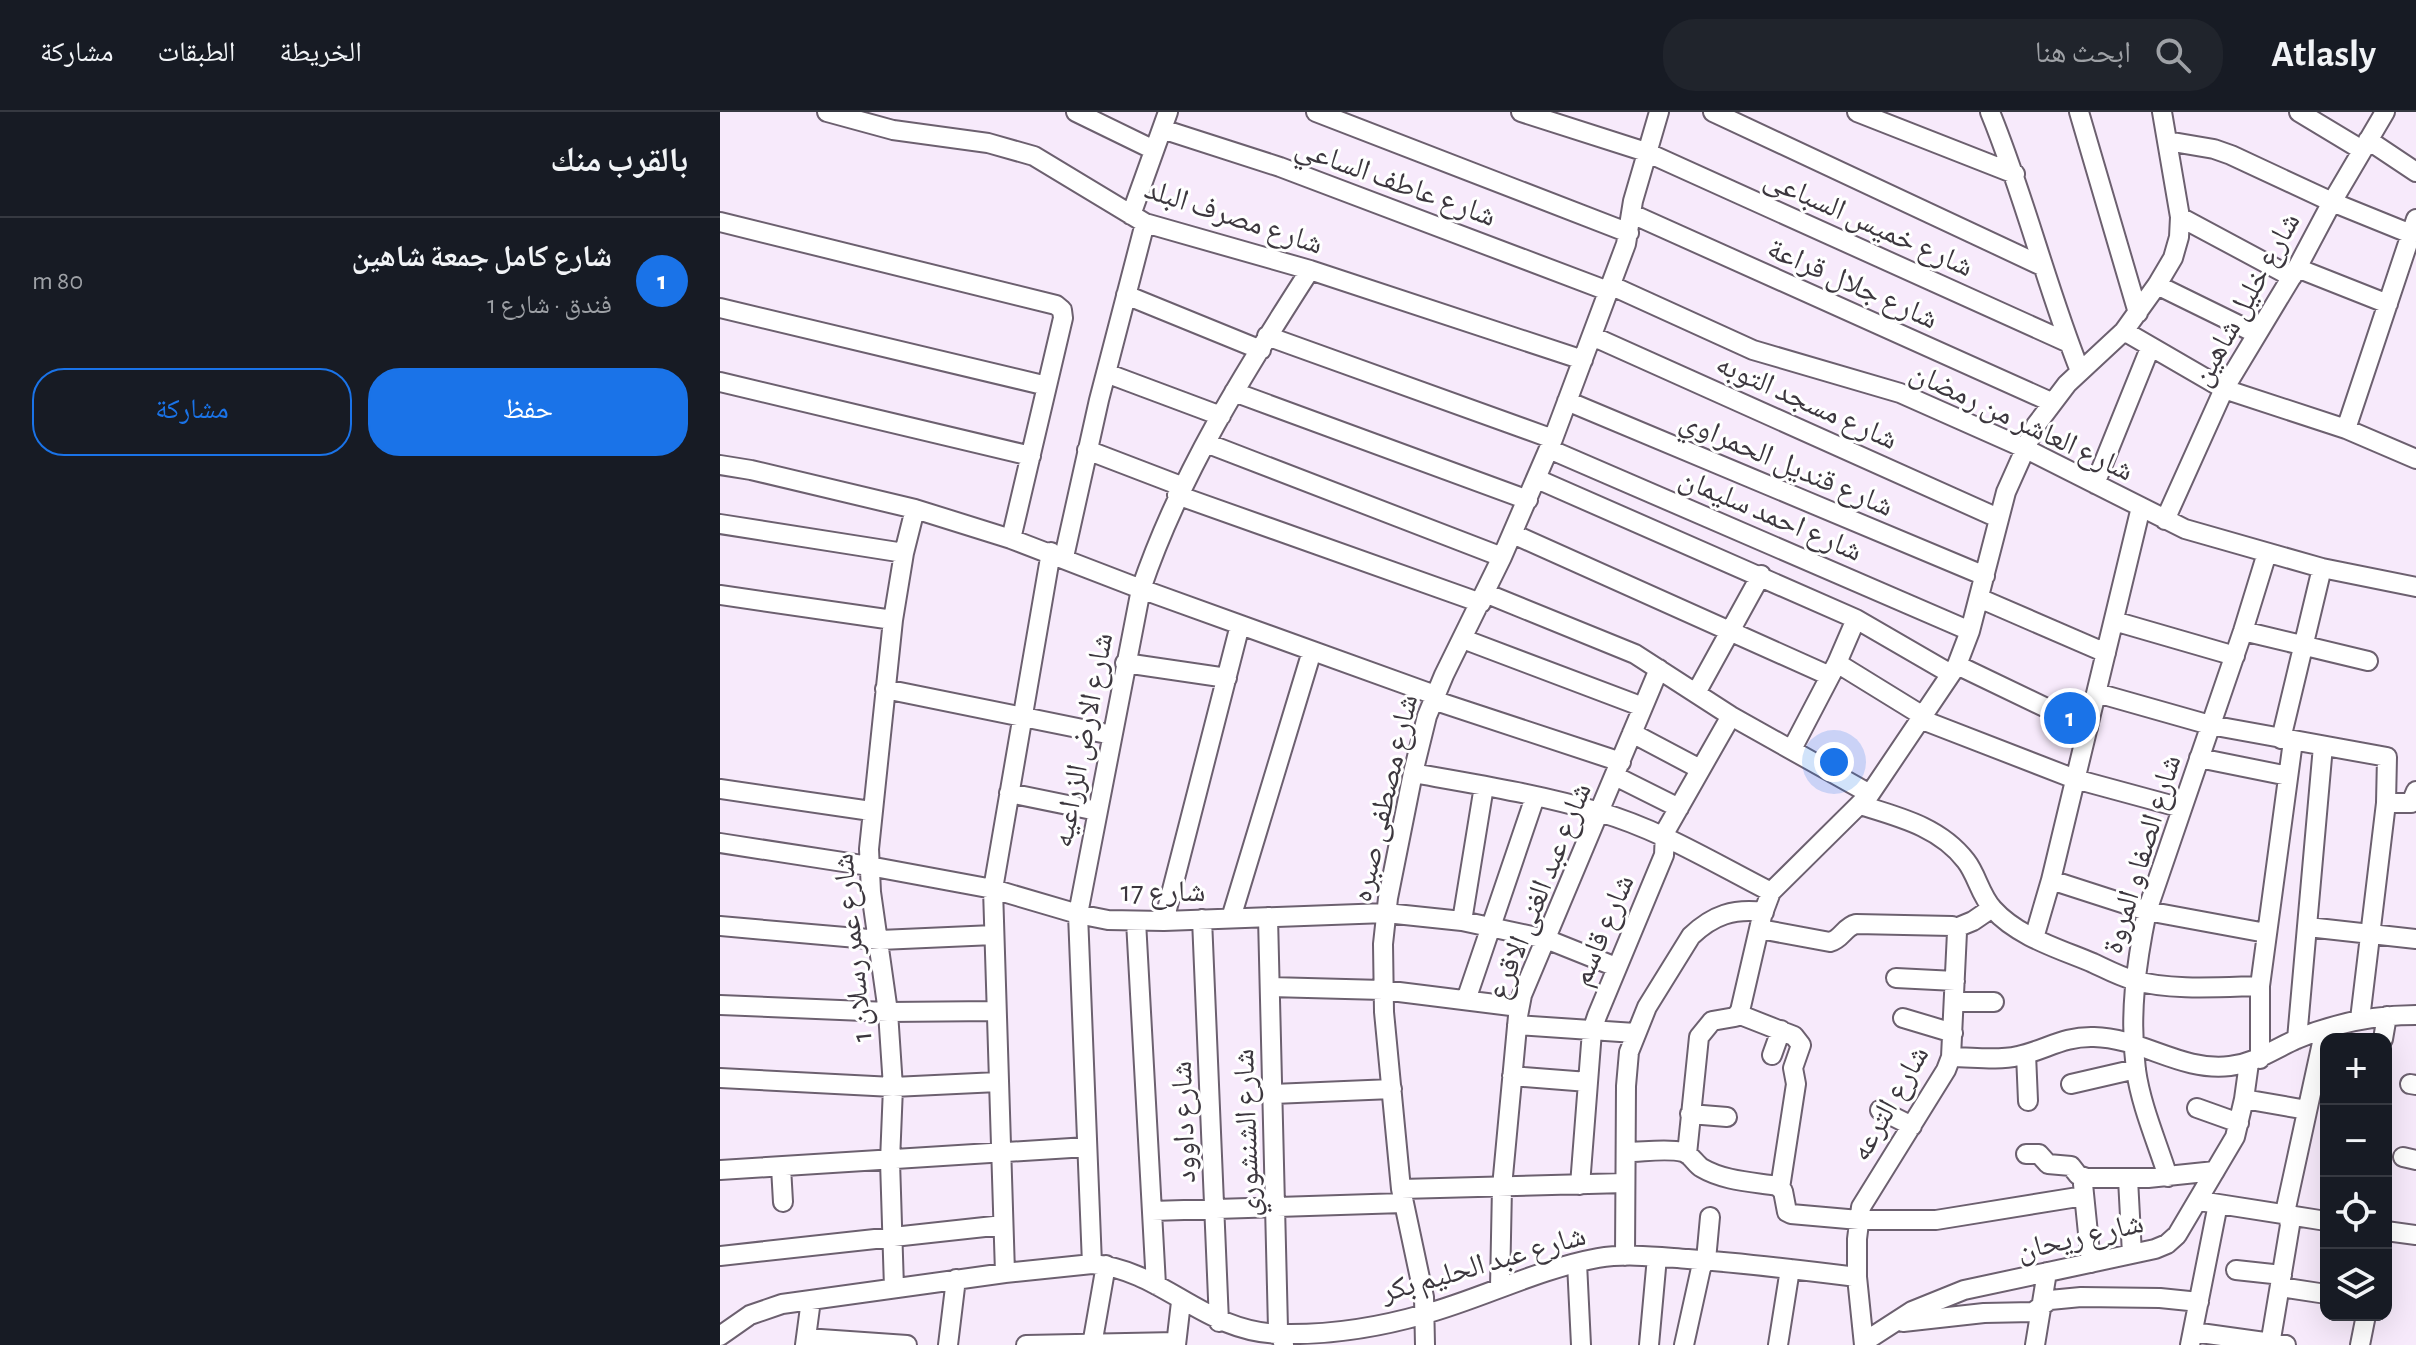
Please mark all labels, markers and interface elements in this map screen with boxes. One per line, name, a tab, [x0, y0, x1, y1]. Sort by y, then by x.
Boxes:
search box	[1663, 19, 2223, 91]
icon: search	[2151, 33, 2195, 77]
text: Atlasly	[2271, 36, 2376, 74]
text: ابحث هنا	[2035, 38, 2131, 68]
text: مشاركة	[40, 39, 114, 67]
text: الطبقات	[158, 39, 235, 67]
text: الخريطة	[279, 39, 362, 67]
street label: شارع عاطف الساعي	[1289, 132, 1500, 239]
text: بالقرب منك	[550, 144, 688, 178]
street label: شارع خميس السباعى	[1758, 163, 1978, 285]
street label: شارع مصرف البلد	[1140, 174, 1326, 263]
street label: شارع خليل شاهين	[2186, 208, 2308, 393]
street label: شارع جلال قراعة	[1762, 233, 1942, 338]
text: شارع كامل جمعة شاهين	[352, 242, 612, 272]
text: 80 m	[32, 268, 83, 294]
text: 1	[657, 268, 667, 294]
text: فندق · شارع 1	[487, 292, 612, 318]
street label: شارع مسجد التوبه	[1710, 349, 1902, 458]
street label: شارع العاشر من رمضان	[1904, 357, 2138, 489]
button: مشاركة	[32, 368, 352, 456]
button: حفظ	[368, 368, 688, 456]
street label: شارع قنديل الحمراوي	[1673, 406, 1898, 529]
street label: شارع احمد سليمان	[1674, 463, 1866, 570]
street label: شارع الارض الزراعيه	[1047, 630, 1121, 851]
pin: 1	[2044, 688, 2096, 748]
street label: شارع مصطفى صبره	[1347, 692, 1426, 905]
your location	[1814, 742, 1854, 782]
street label: شارع الصفا و المروة	[2097, 751, 2189, 958]
street label: شارع عبد الغنى الاقرع	[1483, 779, 1600, 1005]
street label: شارع عمر رسلان 1	[828, 852, 881, 1043]
street label: شارع قاسم	[1566, 870, 1643, 992]
street label: شارع 17	[1121, 877, 1205, 910]
map controls	[2320, 1033, 2392, 1321]
button: +	[2320, 1033, 2392, 1105]
street label: شارع الترعه	[1845, 1041, 1937, 1168]
street label: شارع الشنشوري	[1229, 1048, 1273, 1218]
street label: شارع داوود	[1167, 1060, 1204, 1183]
button: −	[2320, 1105, 2392, 1177]
button: locate	[2320, 1177, 2392, 1249]
street label: شارع ريحان	[2014, 1208, 2147, 1269]
street label: شارع عبد الحليم بكر	[1376, 1220, 1590, 1312]
button: layers	[2320, 1249, 2392, 1321]

